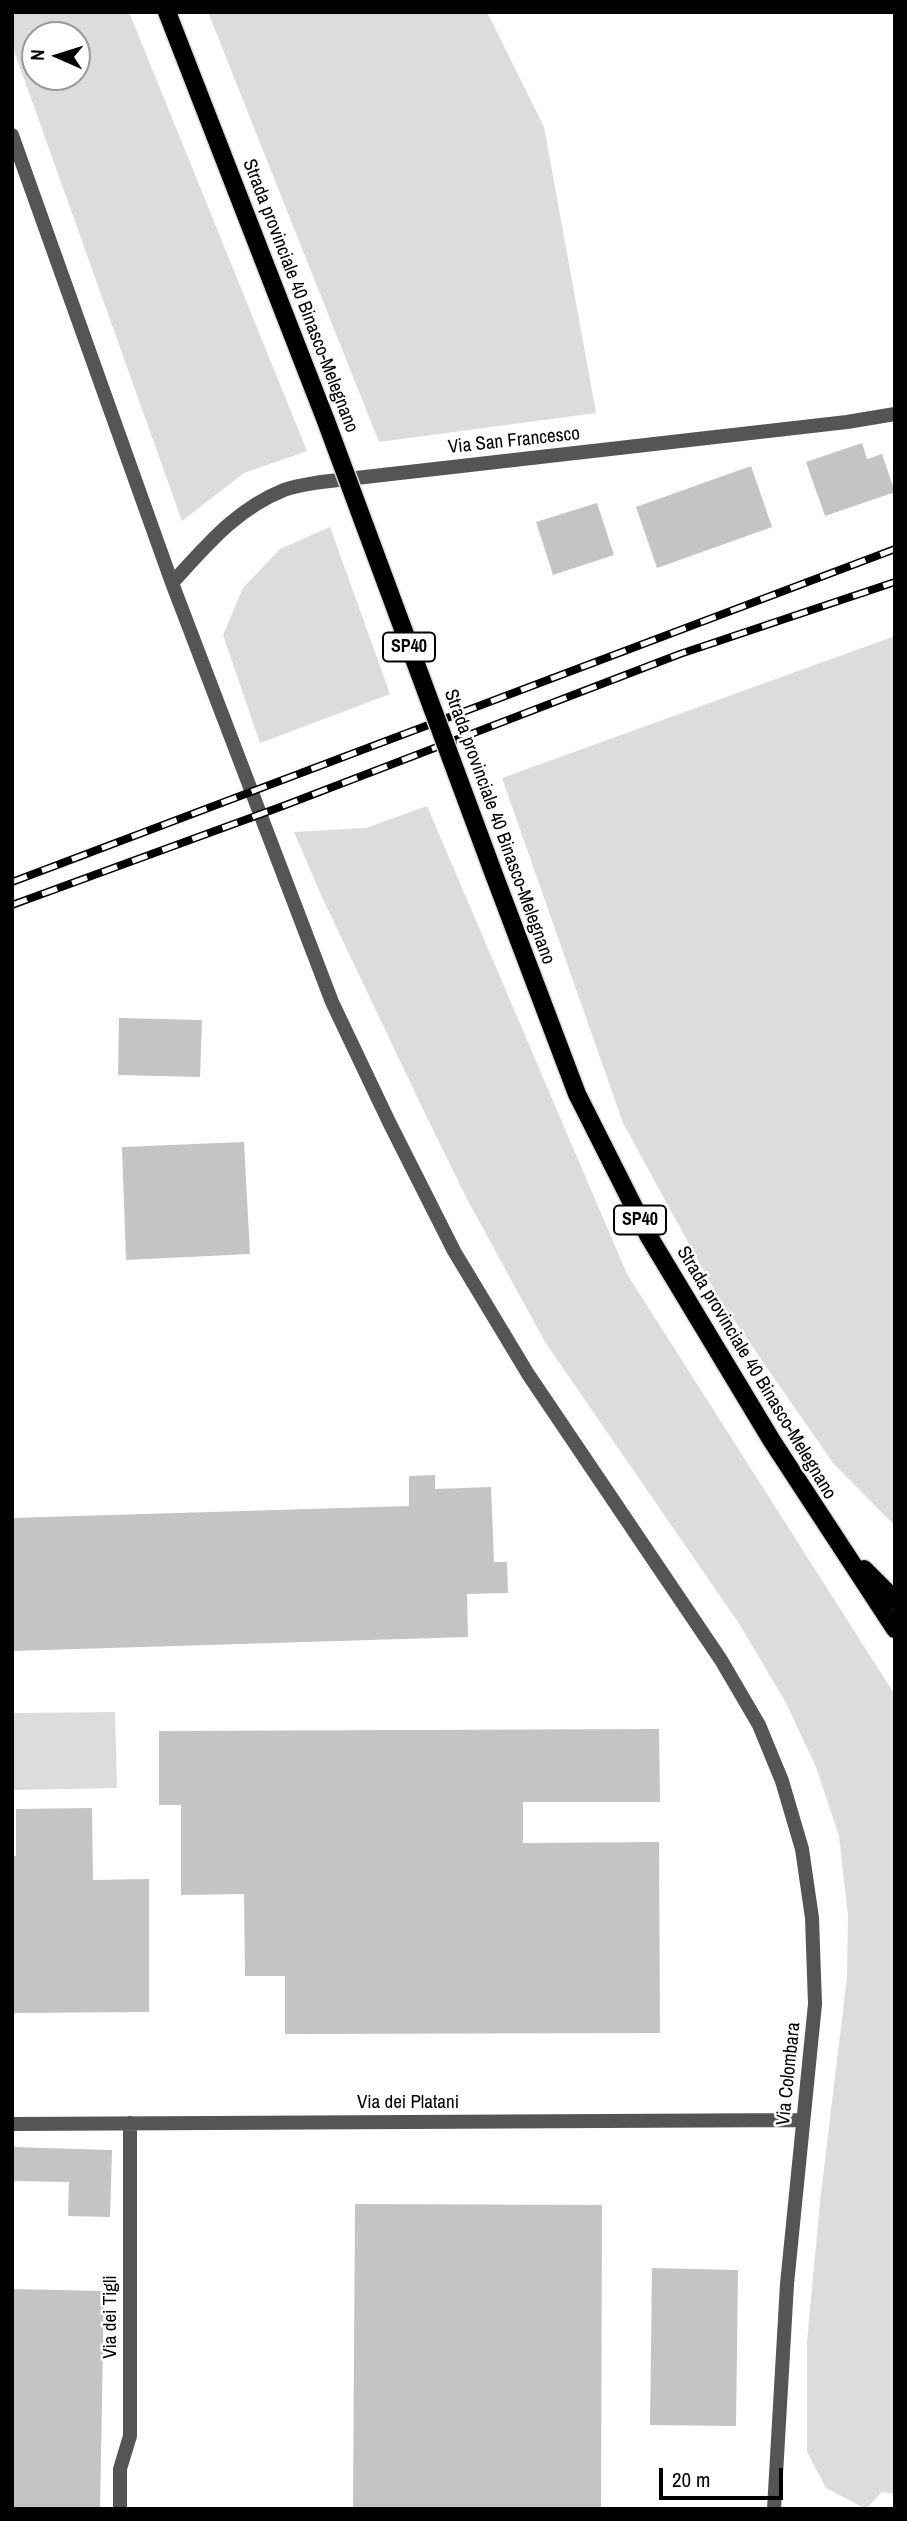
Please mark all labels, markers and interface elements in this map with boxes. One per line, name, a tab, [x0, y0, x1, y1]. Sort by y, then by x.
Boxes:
north arrow	[21, 21, 91, 91]
text: N	[24, 49, 50, 61]
street label: Strada provinciale 40 Binasco-Melegnano	[237, 156, 363, 436]
street label: Via San Francesco	[447, 423, 581, 459]
road number: SP40	[383, 632, 435, 662]
street label: Strada provinciale 40 Binasco-Melegnano	[439, 686, 559, 968]
road number: SP40	[614, 1205, 666, 1234]
street label: Strada provinciale 40 Binasco-Melegnano	[671, 1242, 841, 1504]
street label: Via Colombara	[772, 2021, 806, 2127]
street label: Via dei Platani	[357, 2092, 459, 2114]
street label: Via dei Tigli	[100, 2275, 122, 2359]
scale bar	[662, 2454, 786, 2498]
text: 20 m	[672, 2465, 710, 2494]

